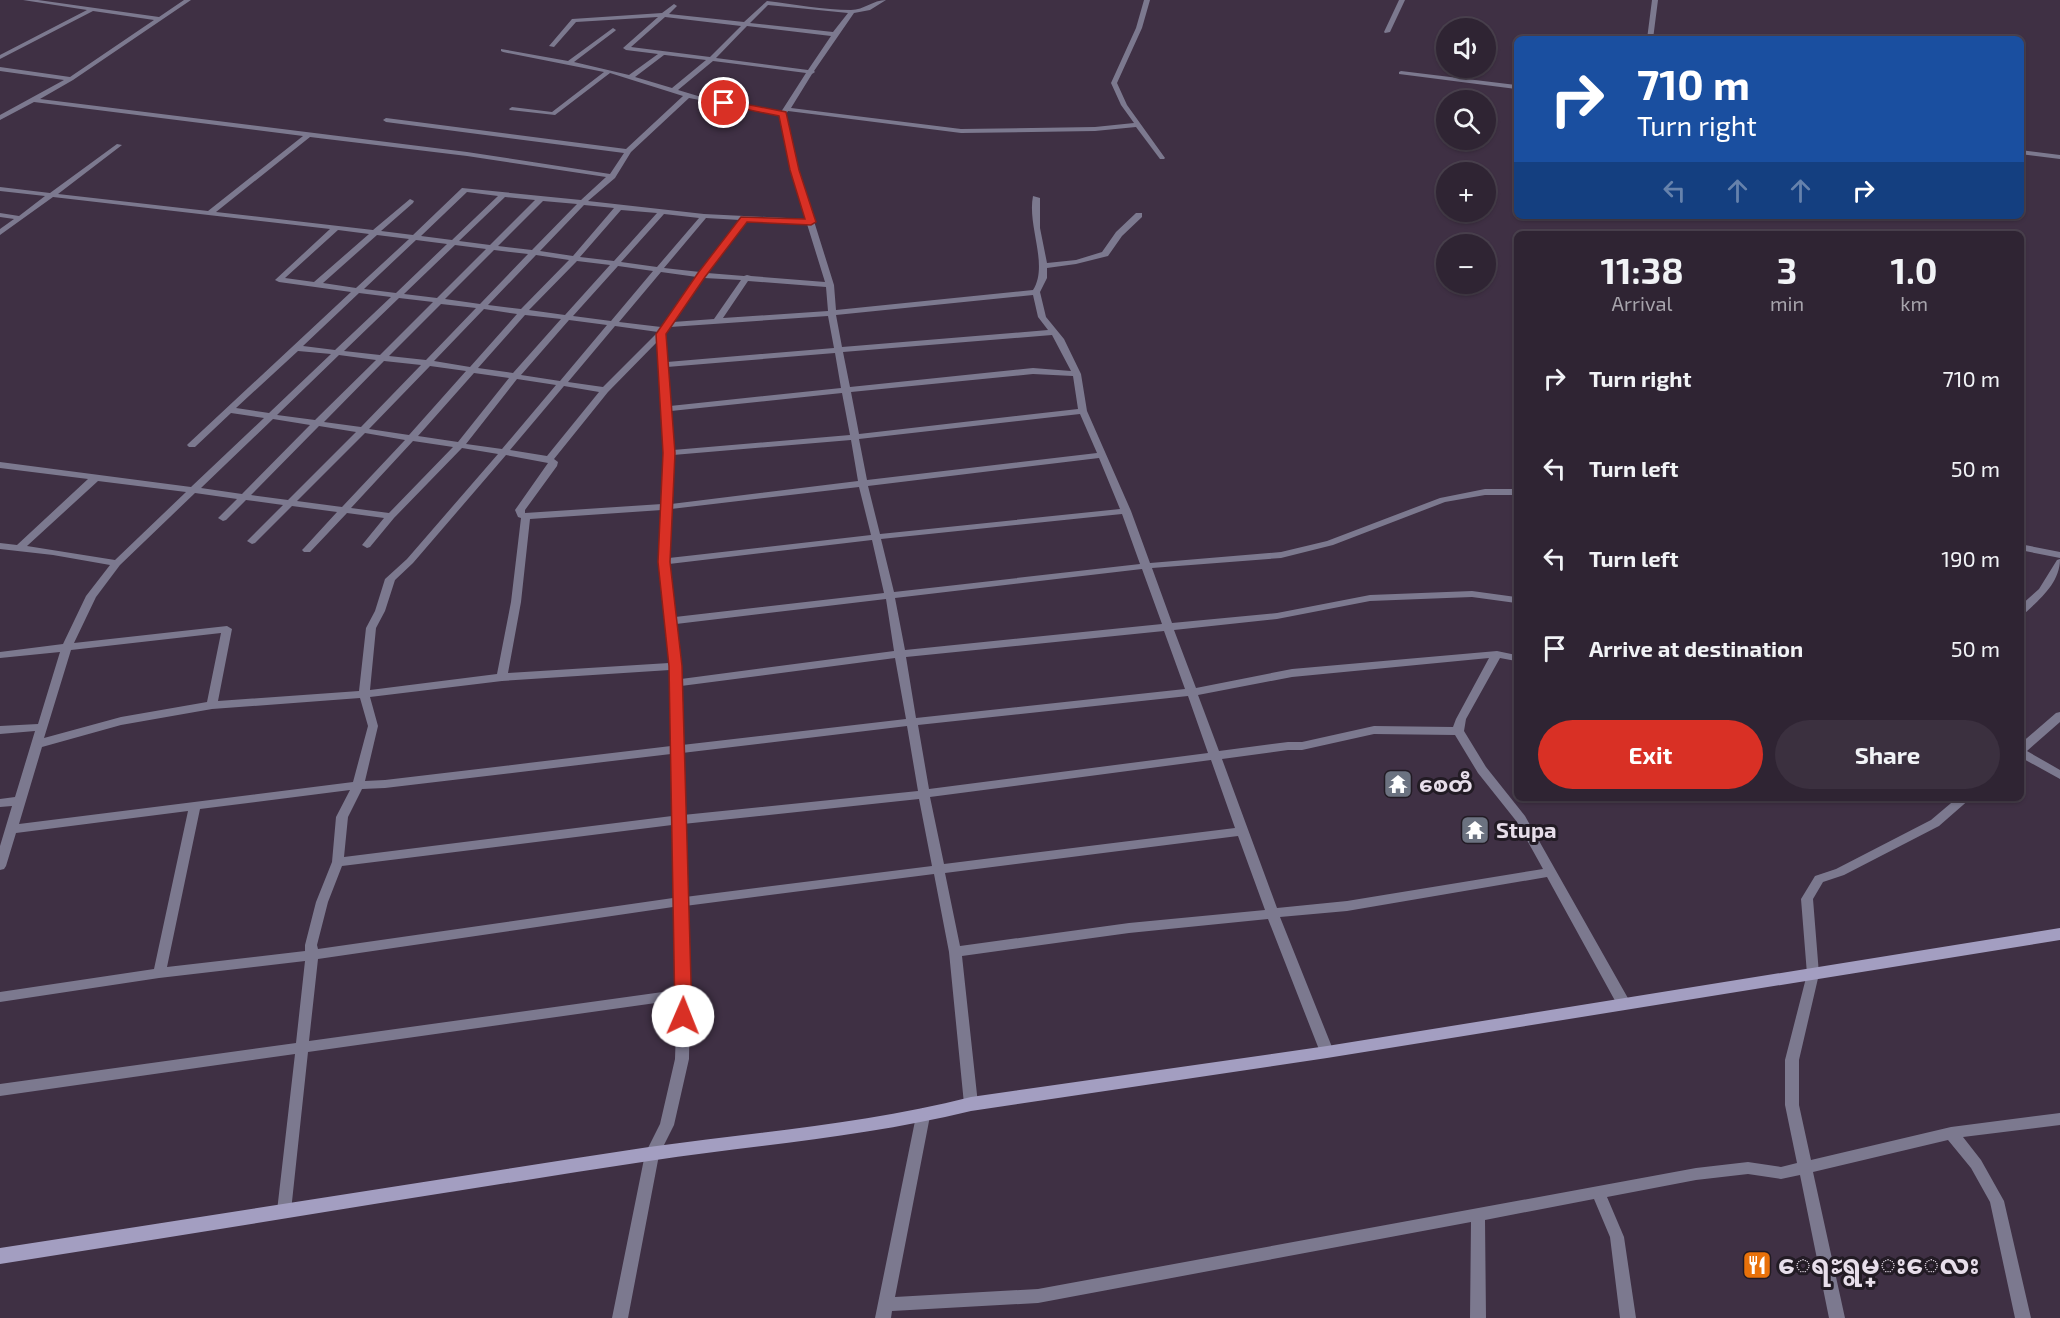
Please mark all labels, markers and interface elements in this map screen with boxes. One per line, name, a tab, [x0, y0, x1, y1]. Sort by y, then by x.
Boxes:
map controls	[1436, 18, 1496, 294]
button: sound	[1436, 18, 1496, 78]
text: 710 m	[1637, 58, 1750, 108]
icon: right	[1538, 60, 1616, 138]
pin	[698, 77, 749, 128]
icon: arrive	[707, 86, 740, 119]
button: search	[1436, 90, 1496, 150]
text: Turn right	[1637, 109, 1757, 141]
button: +	[1436, 162, 1496, 222]
icon: left	[1658, 174, 1691, 207]
icon: ahead	[1721, 174, 1754, 207]
icon: ahead	[1784, 174, 1817, 207]
icon: right	[1847, 174, 1880, 207]
button: −	[1436, 234, 1496, 294]
text: 11:38	[1600, 248, 1684, 291]
text: 3	[1777, 248, 1797, 291]
text: 1.0	[1891, 248, 1938, 291]
text: Arrival	[1612, 291, 1672, 315]
text: min	[1770, 291, 1804, 315]
text: km	[1900, 291, 1928, 315]
icon: right	[1538, 362, 1571, 395]
text: Turn right	[1589, 365, 1691, 391]
text: 710 m	[1943, 365, 2000, 391]
icon: left	[1538, 452, 1571, 485]
text: Turn left	[1589, 455, 1678, 481]
text: 50 m	[1951, 455, 2000, 481]
icon: left	[1538, 542, 1571, 575]
text: Turn left	[1589, 545, 1678, 571]
text: 190 m	[1941, 545, 2000, 571]
icon: arrive	[1538, 632, 1571, 665]
text: Arrive at destination	[1589, 635, 1803, 661]
text: 50 m	[1951, 635, 2000, 661]
button: Exit	[1538, 720, 1763, 789]
button: Share	[1775, 720, 2000, 789]
temple icon: စေတီ	[1382, 768, 1414, 800]
place label: စေတီ	[1419, 770, 1473, 796]
temple icon: Stupa	[1459, 814, 1491, 846]
place label: Stupa	[1496, 816, 1557, 842]
position arrow	[651, 984, 715, 1048]
place label: ေရႊရွမ္းေလး	[1778, 1247, 1980, 1287]
restaurant icon: ေရႊရွမ္းေလး	[1741, 1249, 1773, 1281]

